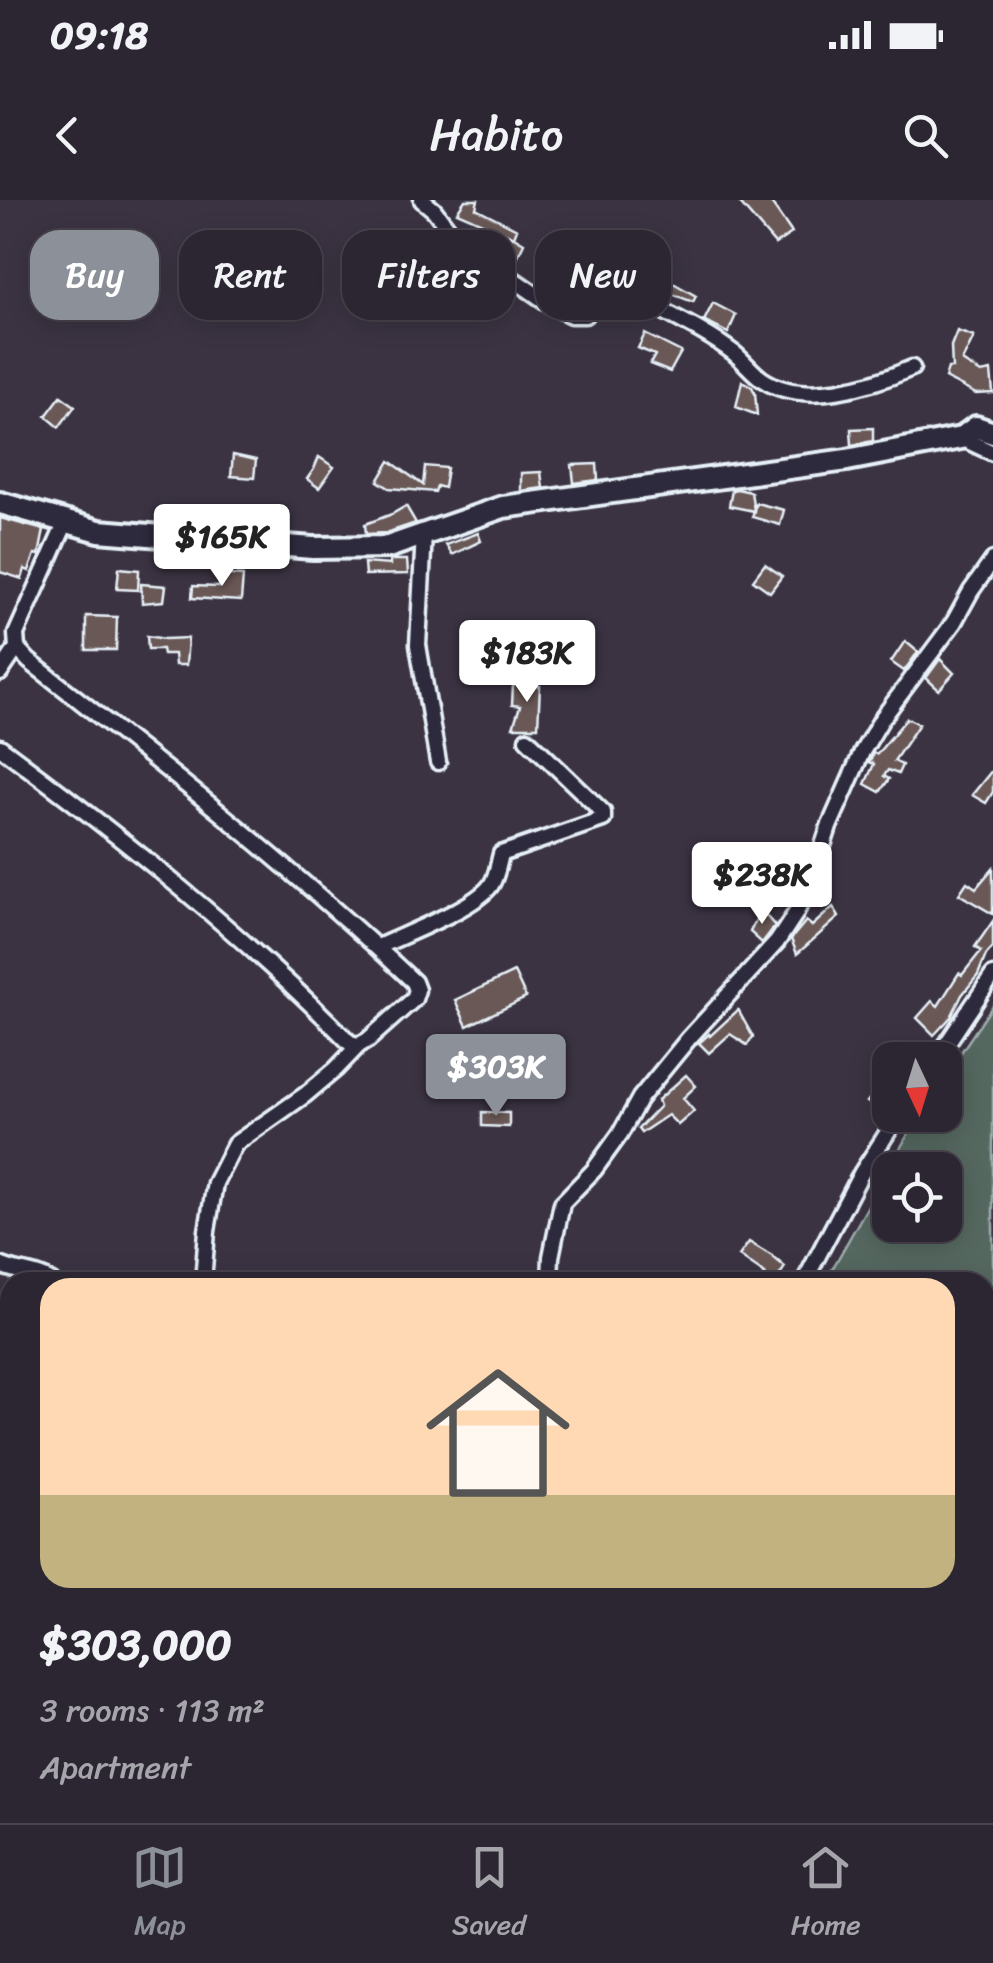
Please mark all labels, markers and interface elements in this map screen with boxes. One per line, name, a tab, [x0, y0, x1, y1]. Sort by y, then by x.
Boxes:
text: 09:18	[50, 2, 148, 69]
text: Habito	[430, 95, 563, 175]
icon: back	[40, 108, 95, 163]
icon: search	[898, 108, 953, 163]
chip: Buy	[30, 230, 159, 320]
chip: Rent	[179, 230, 322, 320]
chip: Filters	[342, 230, 515, 320]
chip: New	[535, 230, 671, 320]
pin: $165K	[152, 504, 292, 589]
text: $165K	[176, 508, 268, 565]
pin: $183K	[457, 620, 597, 705]
text: $183K	[481, 624, 573, 681]
pin: $238K	[692, 842, 832, 927]
text: $238K	[714, 846, 810, 903]
pin: $303K	[426, 1034, 566, 1119]
text: $303K	[448, 1038, 544, 1095]
north arrow	[872, 1042, 962, 1132]
map controls	[872, 1042, 962, 1242]
button: locate	[872, 1152, 962, 1242]
icon: home	[408, 1343, 588, 1523]
text: $303,000	[40, 1608, 232, 1682]
text: 3 rooms · 113 m²	[40, 1682, 265, 1739]
text: Apartment	[40, 1739, 191, 1796]
tab: Map	[132, 1840, 187, 1949]
tab: Saved	[452, 1840, 526, 1949]
tab: Home	[791, 1840, 861, 1949]

